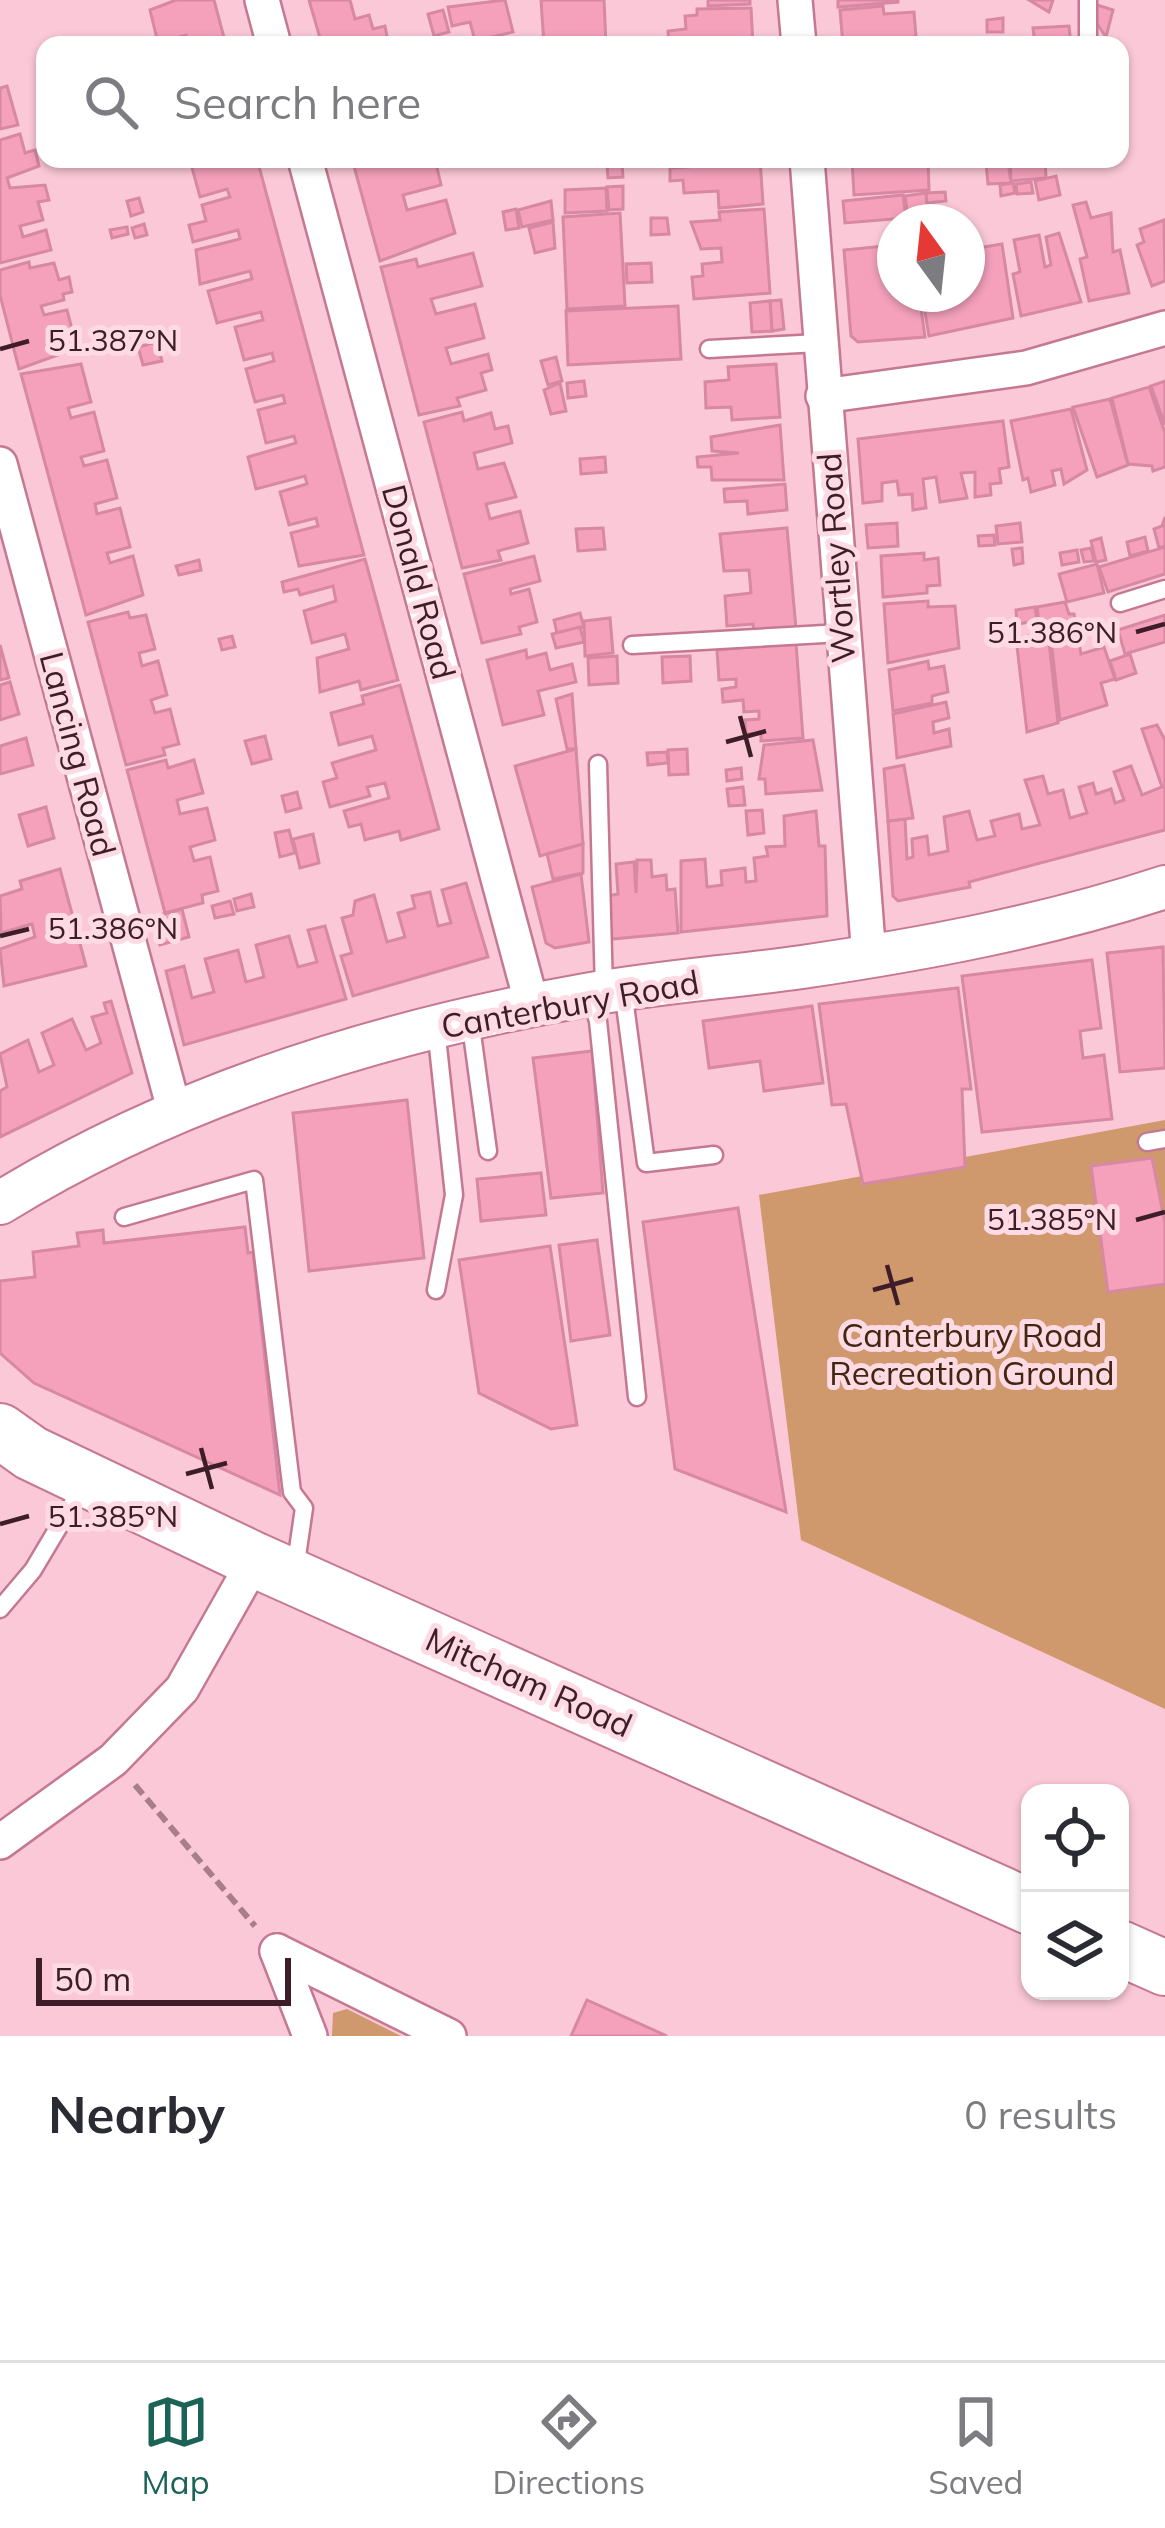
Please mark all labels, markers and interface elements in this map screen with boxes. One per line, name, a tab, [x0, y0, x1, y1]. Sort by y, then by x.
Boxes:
search box	[36, 36, 1129, 168]
icon: search	[78, 69, 144, 135]
text: Search here	[174, 74, 421, 130]
north arrow	[877, 204, 985, 312]
text: 51.387°N	[48, 321, 178, 359]
street label: Wortley Road	[808, 452, 863, 665]
street label: Donald Road	[374, 480, 465, 684]
text: 51.386°N	[987, 613, 1117, 651]
street label: Lancing Road	[31, 647, 125, 861]
text: 51.386°N	[48, 909, 178, 947]
street label: Canterbury Road	[438, 961, 702, 1046]
text: 51.385°N	[987, 1200, 1117, 1238]
park label: Canterbury Road Recreation Ground	[829, 1314, 1115, 1393]
text: 51.385°N	[48, 1497, 178, 1535]
street label: Mitcham Road	[420, 1618, 639, 1745]
map controls	[1021, 1784, 1129, 2000]
button: locate	[1021, 1784, 1129, 1892]
button: layers	[1021, 1892, 1129, 2000]
scale bar	[36, 1952, 291, 2005]
text: 50 m	[54, 1958, 131, 1999]
text: Nearby	[48, 2082, 225, 2146]
text: 0 results	[964, 2090, 1117, 2139]
tab: Map	[142, 2389, 209, 2502]
tab: Directions	[493, 2389, 645, 2502]
tab: Saved	[928, 2389, 1023, 2502]

